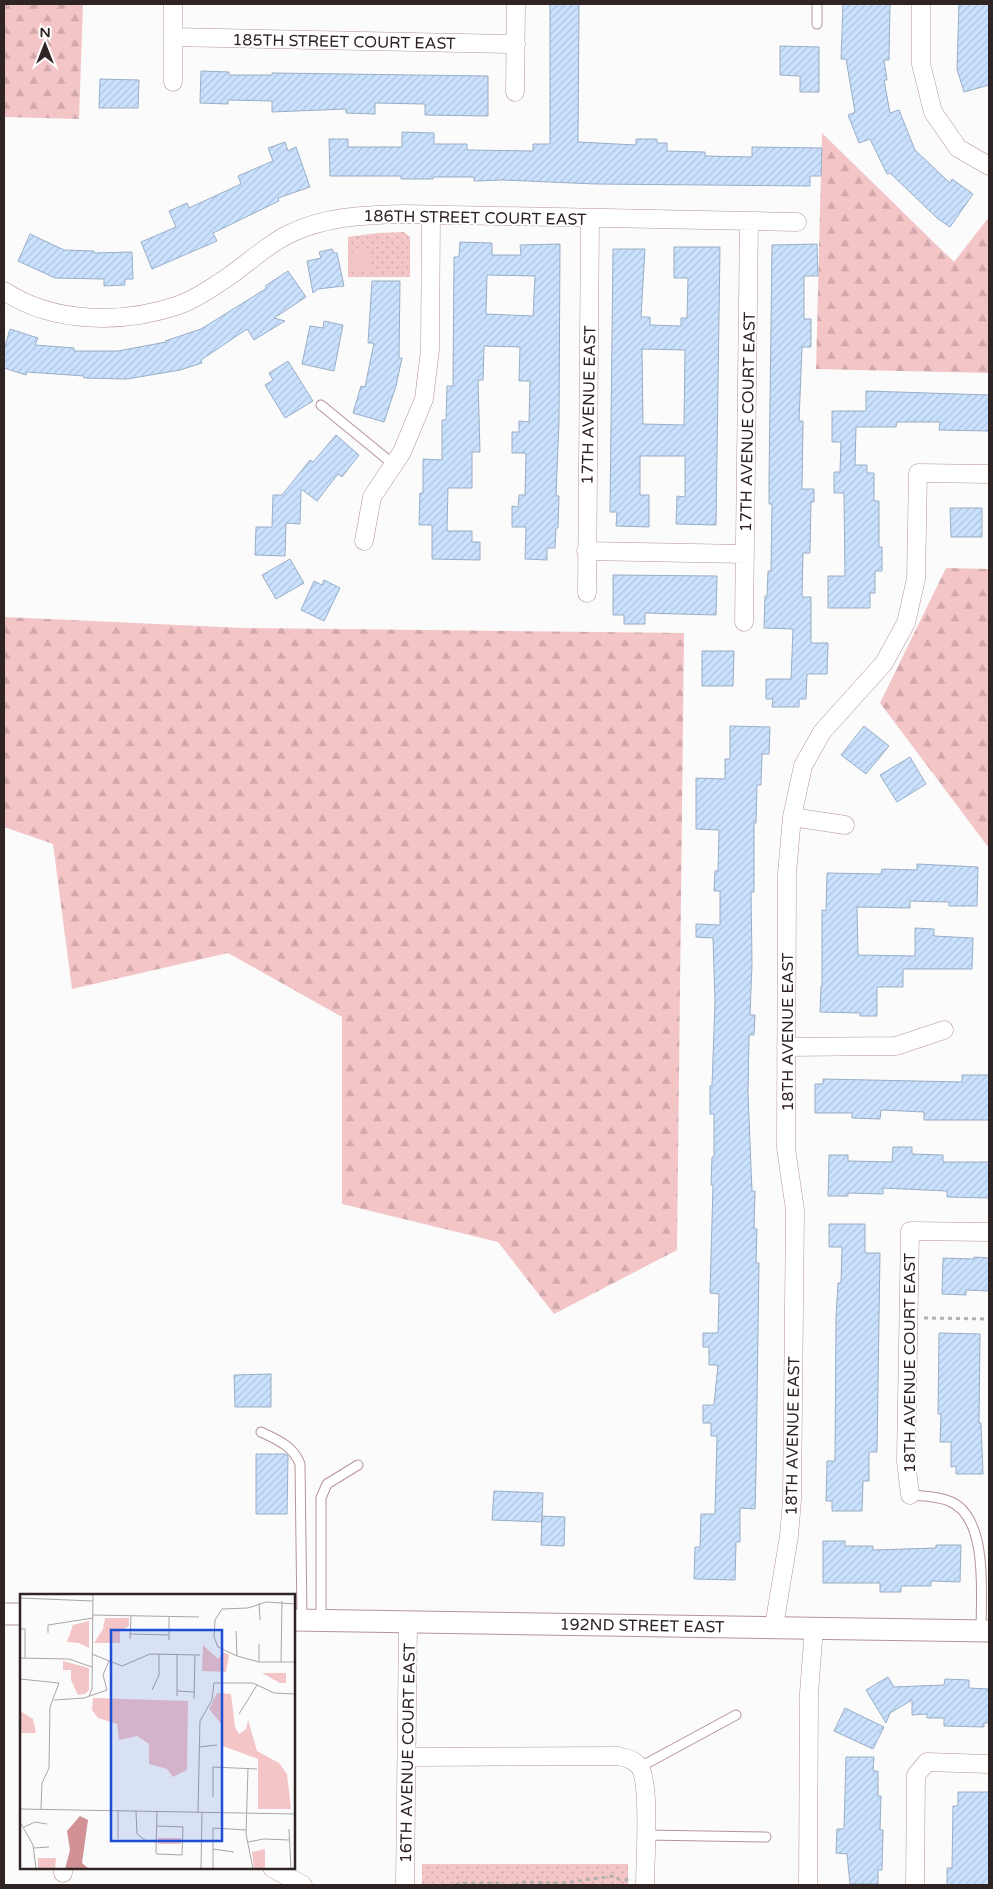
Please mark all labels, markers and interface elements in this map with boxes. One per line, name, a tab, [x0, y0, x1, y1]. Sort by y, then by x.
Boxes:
north arrow	[20, 20, 70, 70]
text: N	[39, 24, 51, 41]
street label: 185TH STREET COURT EAST	[232, 30, 456, 54]
street label: 186TH STREET COURT EAST	[363, 206, 587, 230]
street label: 17TH AVENUE COURT EAST	[736, 311, 760, 532]
street label: 17TH AVENUE EAST	[578, 325, 600, 485]
street label: 18TH AVENUE EAST	[778, 952, 798, 1112]
street label: 18TH AVENUE COURT EAST	[900, 1253, 920, 1473]
street label: 18TH AVENUE EAST	[782, 1356, 804, 1516]
inset map	[20, 1594, 295, 1869]
street label: 192ND STREET EAST	[559, 1615, 725, 1637]
street label: 16TH AVENUE COURT EAST	[396, 1642, 420, 1863]

